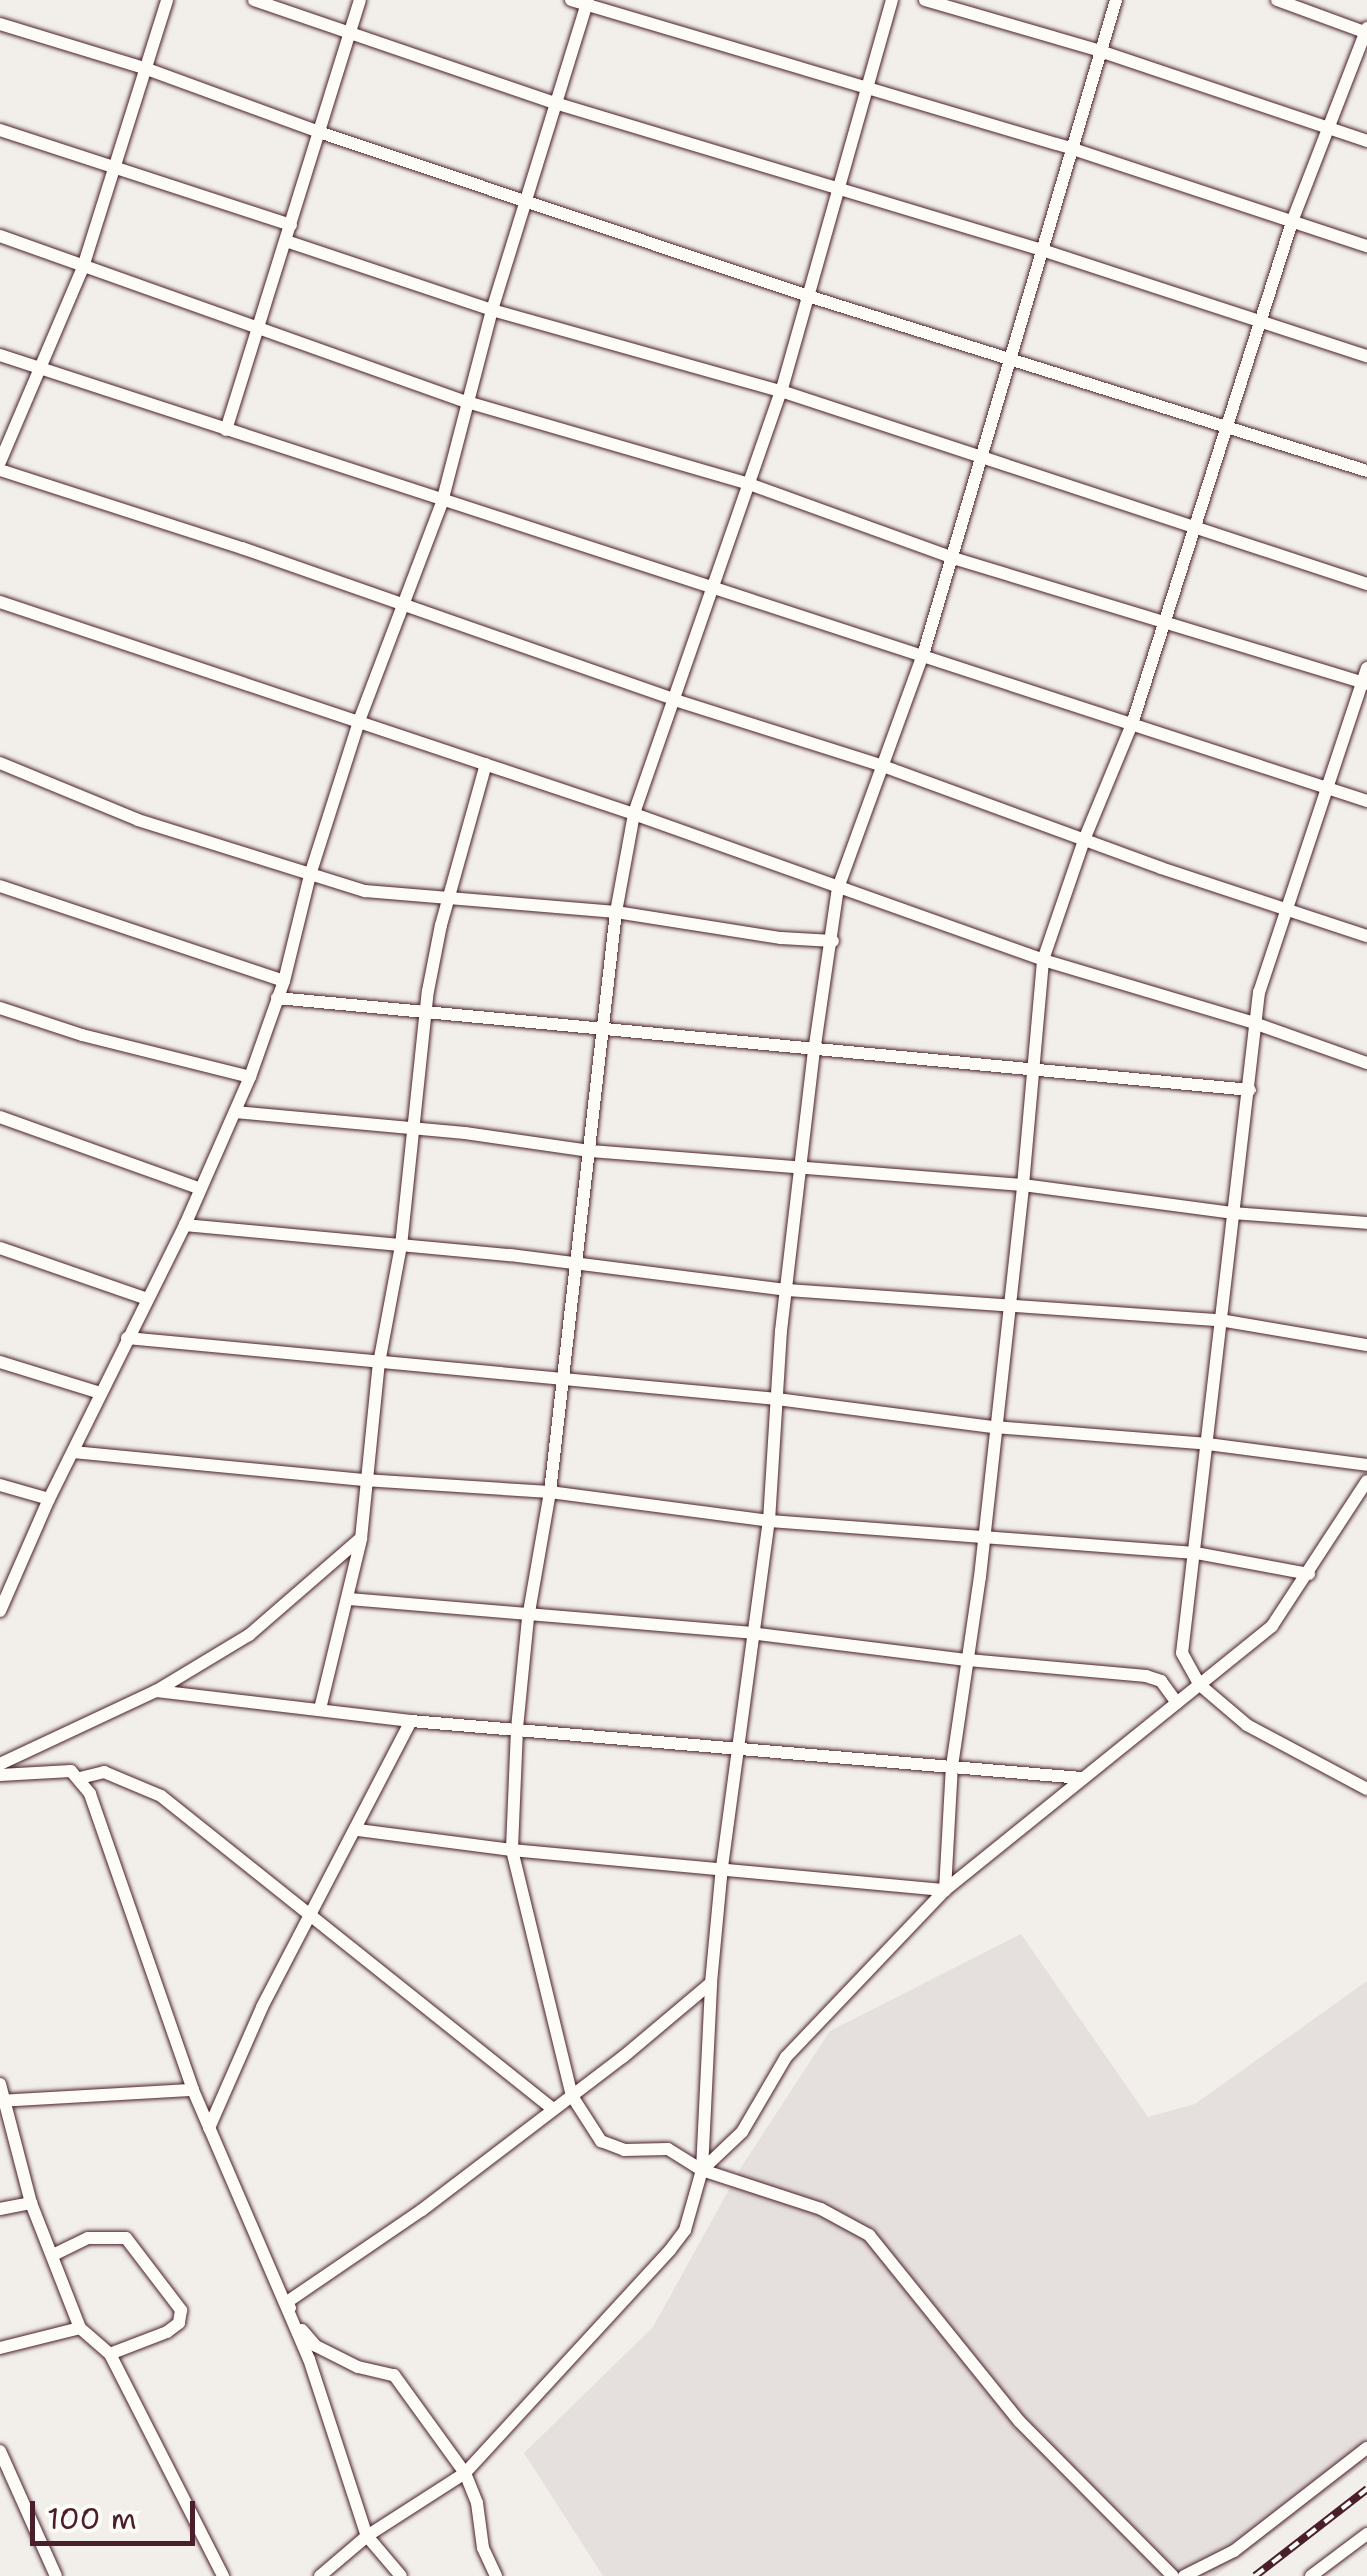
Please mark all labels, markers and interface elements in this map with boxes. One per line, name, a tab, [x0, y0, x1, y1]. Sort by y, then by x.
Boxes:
scale bar	[35, 2481, 200, 2543]
text: 100 m	[47, 2498, 137, 2539]

